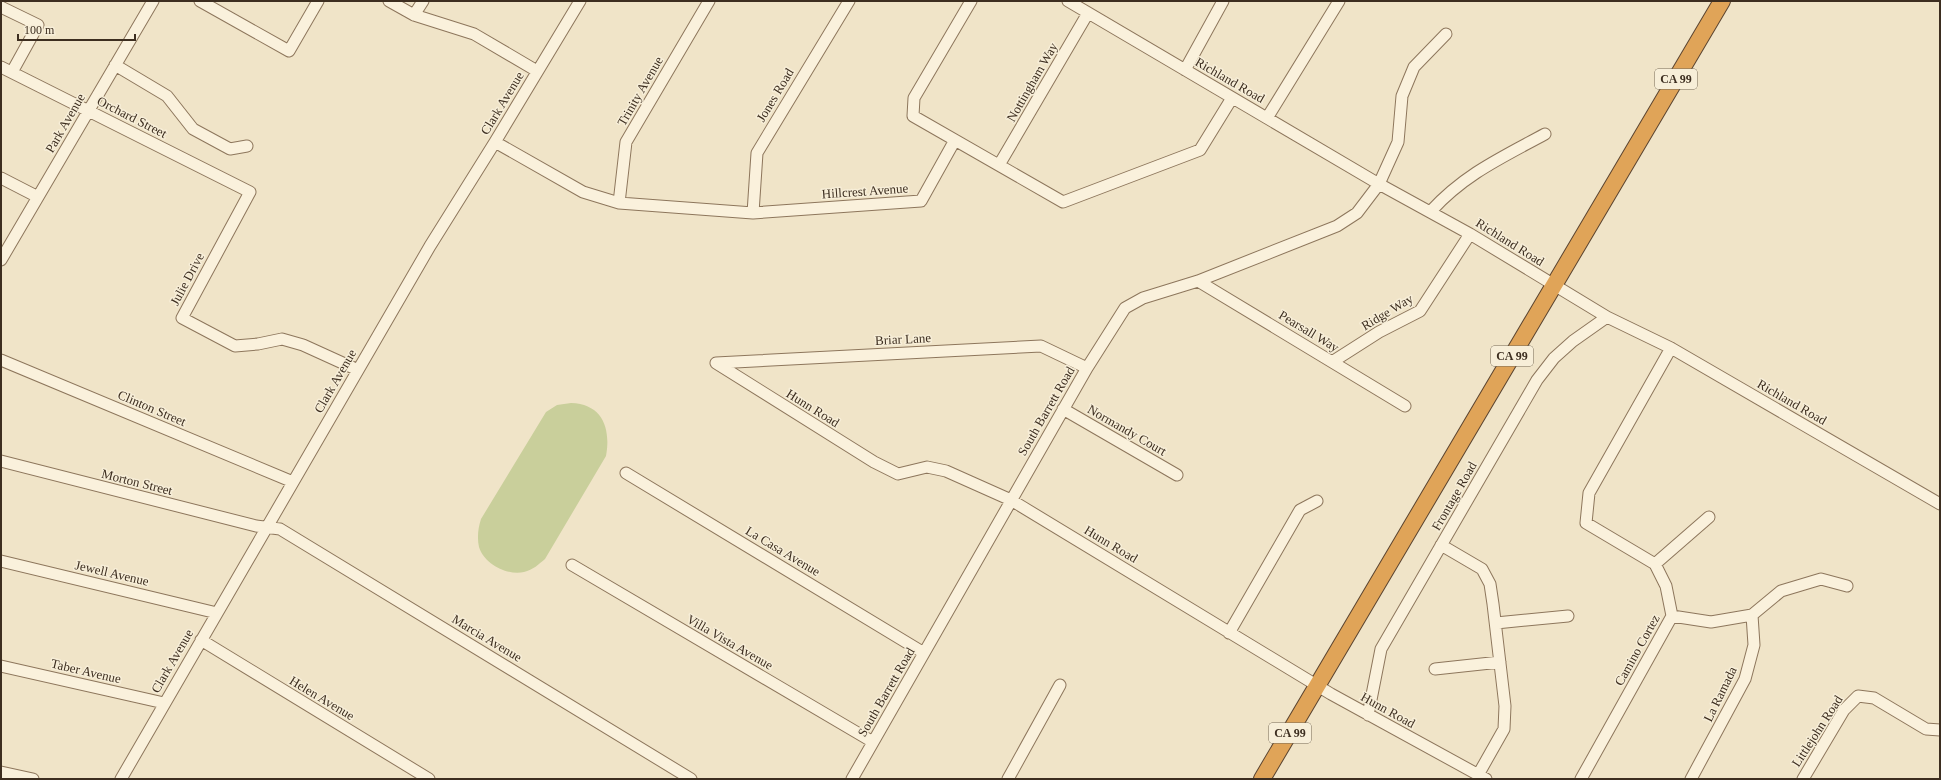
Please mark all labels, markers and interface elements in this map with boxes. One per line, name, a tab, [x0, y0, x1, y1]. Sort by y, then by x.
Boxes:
scale bar	[18, 16, 135, 42]
text: 100 m	[24, 23, 55, 37]
street label: Nottingham Way	[1003, 39, 1061, 124]
street label: Trinity Avenue	[614, 53, 666, 128]
street label: Richland Road	[1193, 54, 1268, 106]
street label: Jones Road	[753, 65, 797, 124]
street label: Clark Avenue	[477, 69, 527, 137]
road number: CA 99	[1655, 69, 1697, 89]
street label: Park Avenue	[42, 91, 88, 155]
street label: Orchard Street	[95, 93, 170, 141]
street label: Hillcrest Avenue	[821, 180, 909, 202]
street label: Richland Road	[1473, 215, 1547, 269]
street label: Julie Drive	[167, 250, 207, 308]
street label: Ridge Way	[1358, 290, 1416, 333]
street label: Pearsall Way	[1276, 307, 1342, 355]
street label: Briar Lane	[875, 330, 932, 348]
street label: Clark Avenue	[311, 346, 359, 415]
road number: CA 99	[1491, 346, 1533, 366]
street label: South Barrett Road	[1014, 363, 1078, 458]
street label: Richland Road	[1755, 376, 1830, 428]
street label: Hunn Road	[784, 386, 843, 430]
street label: Clinton Street	[116, 387, 189, 429]
street label: Normandy Court	[1085, 401, 1169, 459]
street label: Frontage Road	[1428, 459, 1480, 533]
street label: Morton Street	[100, 466, 174, 498]
street label: Hunn Road	[1082, 522, 1141, 566]
street label: La Casa Avenue	[743, 523, 823, 579]
street label: Jewell Avenue	[74, 557, 151, 589]
street label: Marcia Avenue	[449, 611, 525, 665]
street label: Villa Vista Avenue	[684, 611, 776, 673]
street label: Camino Cortez	[1611, 612, 1663, 688]
street label: Clark Avenue	[148, 626, 196, 695]
street label: South Barrett Road	[854, 644, 918, 739]
street label: Taber Avenue	[50, 656, 123, 686]
street label: La Ramada	[1700, 664, 1740, 724]
street label: Helen Avenue	[287, 673, 357, 723]
street label: Hunn Road	[1358, 689, 1418, 731]
street label: Littlejohn Road	[1788, 692, 1846, 769]
road number: CA 99	[1269, 723, 1311, 743]

